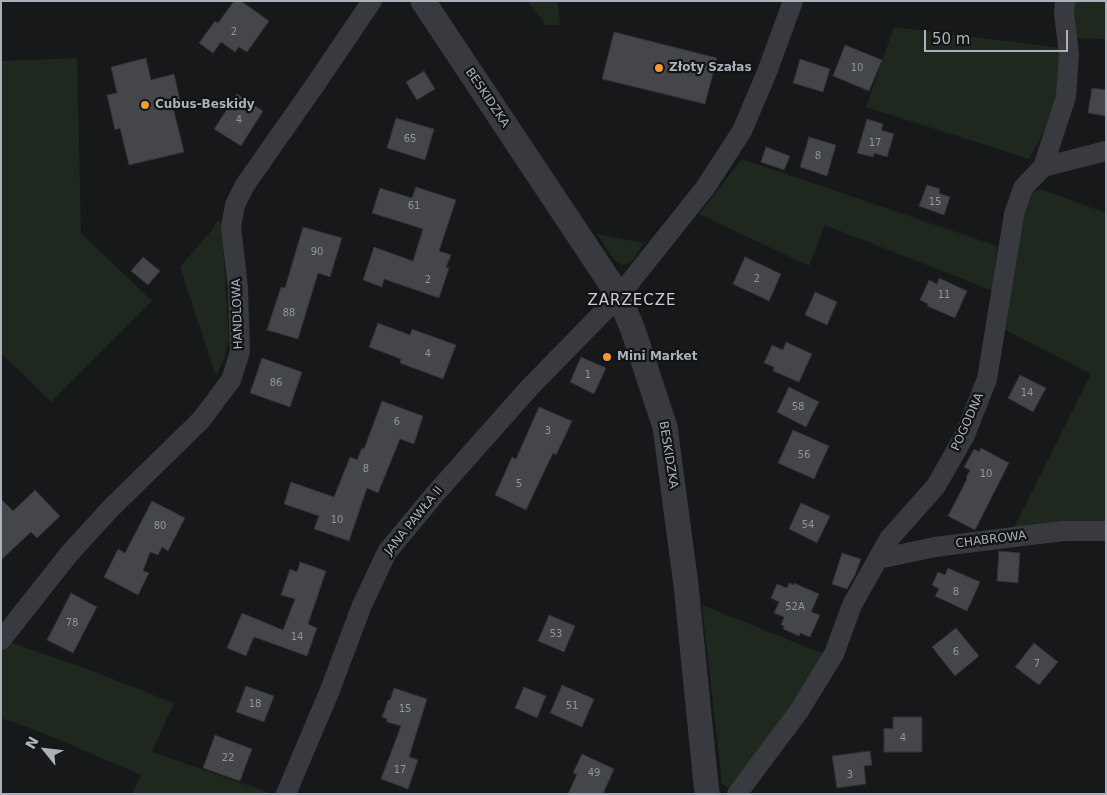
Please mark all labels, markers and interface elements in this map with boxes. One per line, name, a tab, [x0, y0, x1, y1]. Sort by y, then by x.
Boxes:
scale bar	[927, 20, 1071, 52]
house number: 2	[231, 26, 237, 38]
text: 50 m	[932, 30, 970, 48]
place label: Złoty Szałas	[669, 61, 752, 75]
marker: Złoty Szałas	[653, 62, 665, 74]
house number: 10	[851, 62, 863, 74]
street label: BESKIDZKA	[462, 66, 512, 130]
place label: Cubus-Beskidy	[155, 98, 255, 112]
marker: Cubus-Beskidy	[139, 99, 151, 111]
house number: 4	[236, 114, 242, 126]
house number: 65	[404, 133, 416, 145]
house number: 17	[869, 137, 881, 149]
house number: 8	[815, 150, 821, 162]
house number: 15	[929, 196, 941, 208]
house number: 61	[408, 200, 420, 212]
house number: 90	[311, 246, 323, 258]
house number: 2	[754, 273, 760, 285]
house number: 2	[425, 274, 431, 286]
street label: HANDLOWA	[230, 278, 246, 350]
house number: 11	[938, 289, 950, 301]
district label: ZARZECZE	[587, 292, 677, 310]
house number: 88	[283, 307, 295, 319]
house number: 4	[425, 348, 431, 360]
place label: Mini Market	[617, 350, 697, 364]
marker: Mini Market	[601, 351, 613, 363]
house number: 1	[585, 369, 591, 381]
house number: 86	[270, 377, 282, 389]
house number: 14	[1021, 387, 1033, 399]
street label: POGODNA	[949, 391, 987, 453]
house number: 58	[792, 401, 804, 413]
house number: 6	[394, 416, 400, 428]
street label: BESKIDZKA	[656, 420, 680, 490]
house number: 3	[545, 425, 551, 437]
house number: 56	[798, 449, 810, 461]
house number: 8	[363, 463, 369, 475]
house number: 10	[980, 468, 992, 480]
house number: 5	[516, 478, 522, 490]
street label: JANA PAWŁA II	[382, 484, 446, 558]
house number: 10	[331, 514, 343, 526]
house number: 54	[802, 519, 814, 531]
house number: 80	[154, 520, 166, 532]
street label: CHABROWA	[955, 529, 1027, 551]
house number: 8	[953, 586, 959, 598]
house number: 52A	[785, 601, 805, 613]
house number: 78	[66, 617, 78, 629]
house number: 53	[550, 628, 562, 640]
house number: 14	[291, 631, 303, 643]
house number: 6	[953, 646, 959, 658]
house number: 7	[1034, 658, 1040, 670]
house number: 18	[249, 698, 261, 710]
house number: 51	[566, 700, 578, 712]
house number: 15	[399, 703, 411, 715]
north arrow	[20, 725, 70, 775]
house number: 4	[900, 732, 906, 744]
text: N	[22, 734, 42, 752]
house number: 22	[222, 752, 234, 764]
house number: 17	[394, 764, 406, 776]
house number: 49	[588, 767, 600, 779]
house number: 3	[847, 769, 853, 781]

